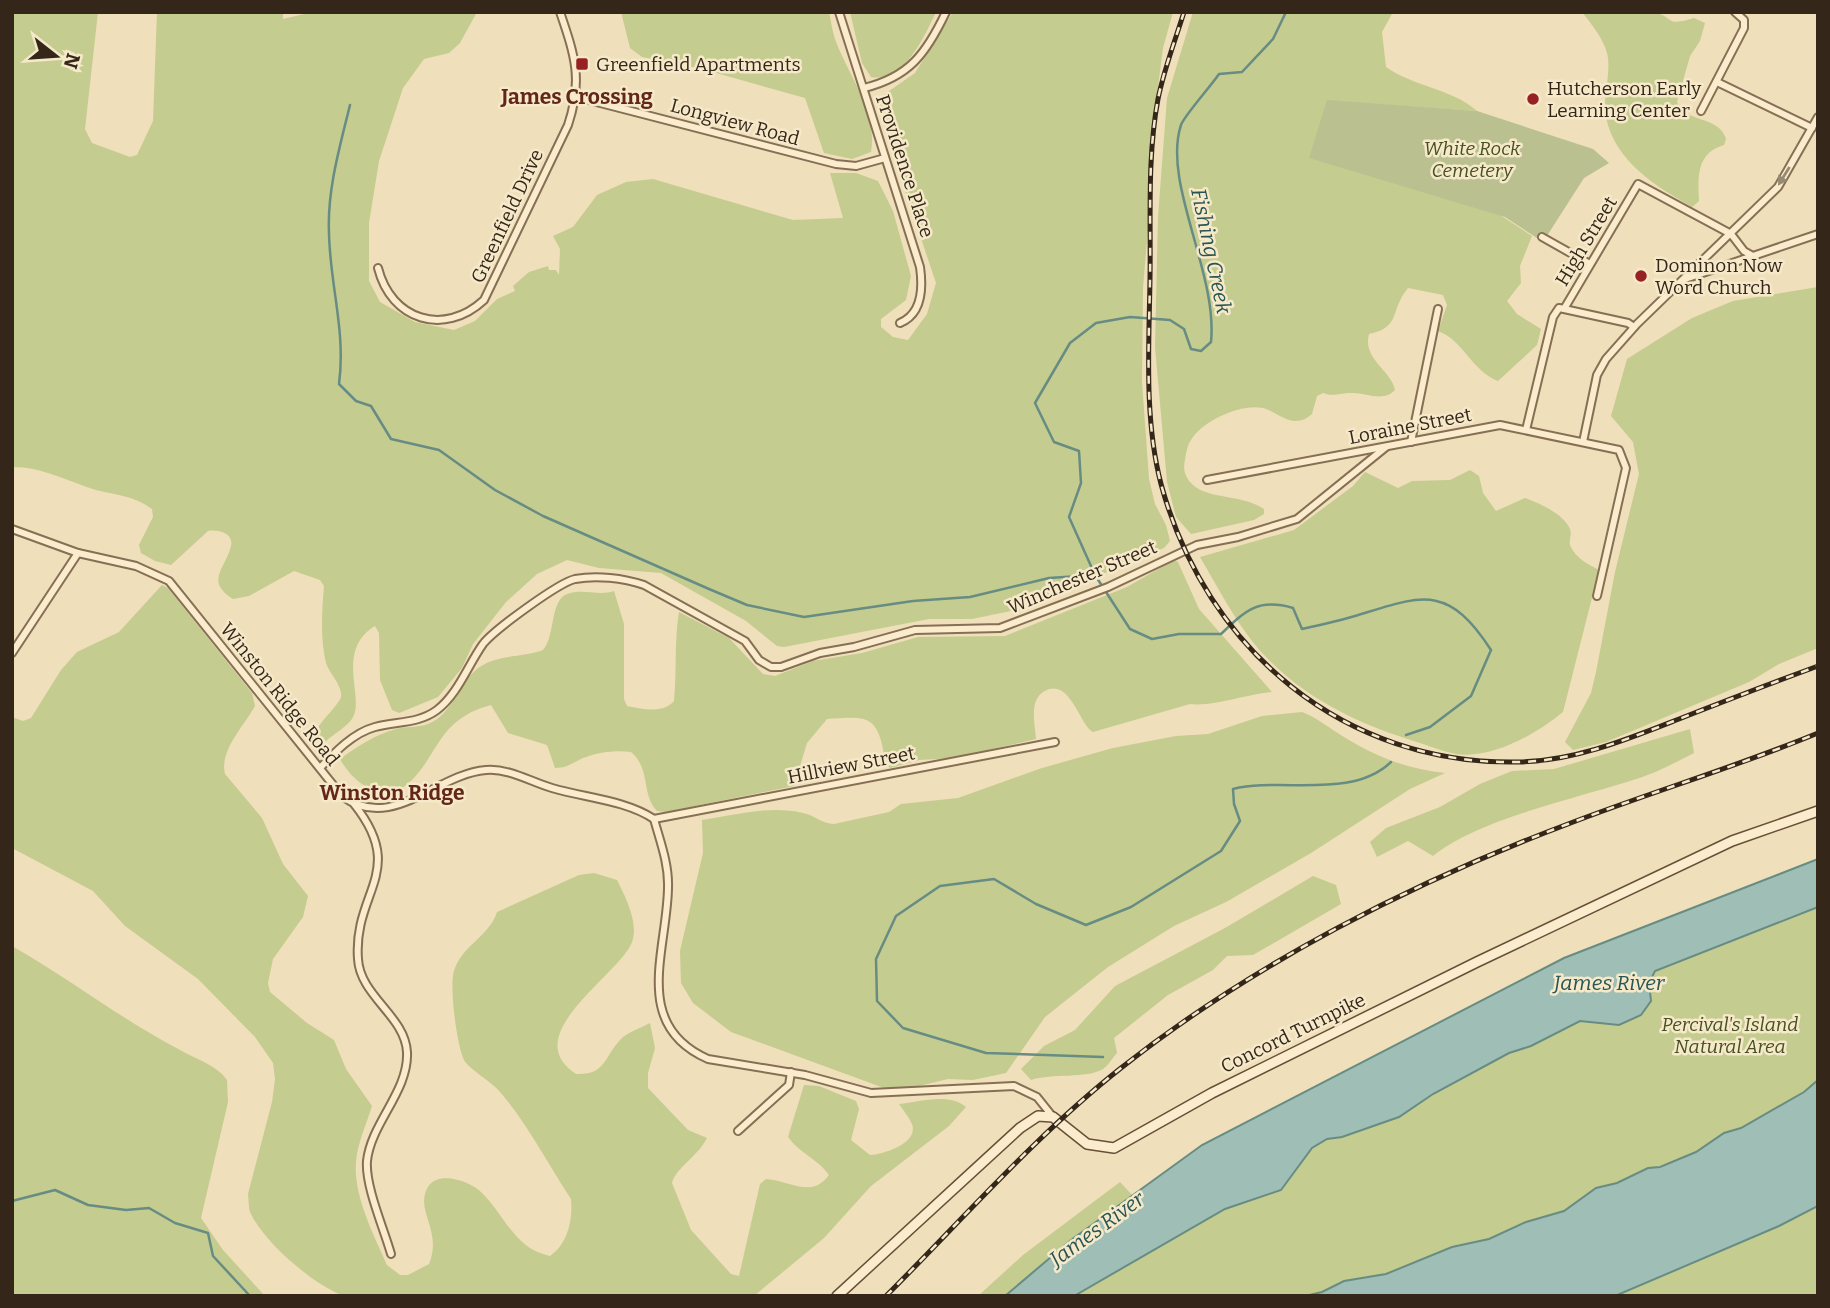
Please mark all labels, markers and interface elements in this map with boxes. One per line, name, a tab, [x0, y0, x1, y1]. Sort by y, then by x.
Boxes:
north arrow	[21, 21, 91, 91]
text: N	[59, 50, 85, 72]
place label: Greenfield Apartments	[596, 53, 801, 76]
marker: Greenfield Apartments	[574, 56, 590, 72]
place label: Hutcherson Early Learning Center	[1547, 77, 1702, 122]
district label: James Crossing	[500, 84, 653, 110]
marker: Hutcherson Early Learning Center	[1525, 91, 1541, 107]
street label: Providence Place	[871, 92, 939, 240]
street label: Longview Road	[668, 94, 802, 150]
park label: White Rock Cemetery	[1424, 137, 1521, 182]
street label: Greenfield Drive	[466, 145, 548, 287]
one-way arrow	[1778, 167, 1791, 186]
water label: Fishing Creek	[1185, 186, 1237, 317]
street label: High Street	[1550, 192, 1622, 290]
place label: Dominon Now Word Church	[1655, 254, 1783, 299]
marker: Dominon Now Word Church	[1633, 268, 1649, 284]
street label: Loraine Street	[1347, 403, 1474, 449]
street label: Winchester Street	[1004, 535, 1160, 619]
street label: Winston Ridge Road	[215, 618, 345, 770]
street label: Hillview Street	[785, 741, 917, 789]
district label: Winston Ridge	[319, 780, 465, 806]
water label: James River	[1552, 970, 1666, 996]
street label: Concord Turnpike	[1217, 988, 1369, 1078]
park label: Percival's Island Natural Area	[1662, 1013, 1798, 1058]
water label: James River	[1043, 1185, 1151, 1273]

